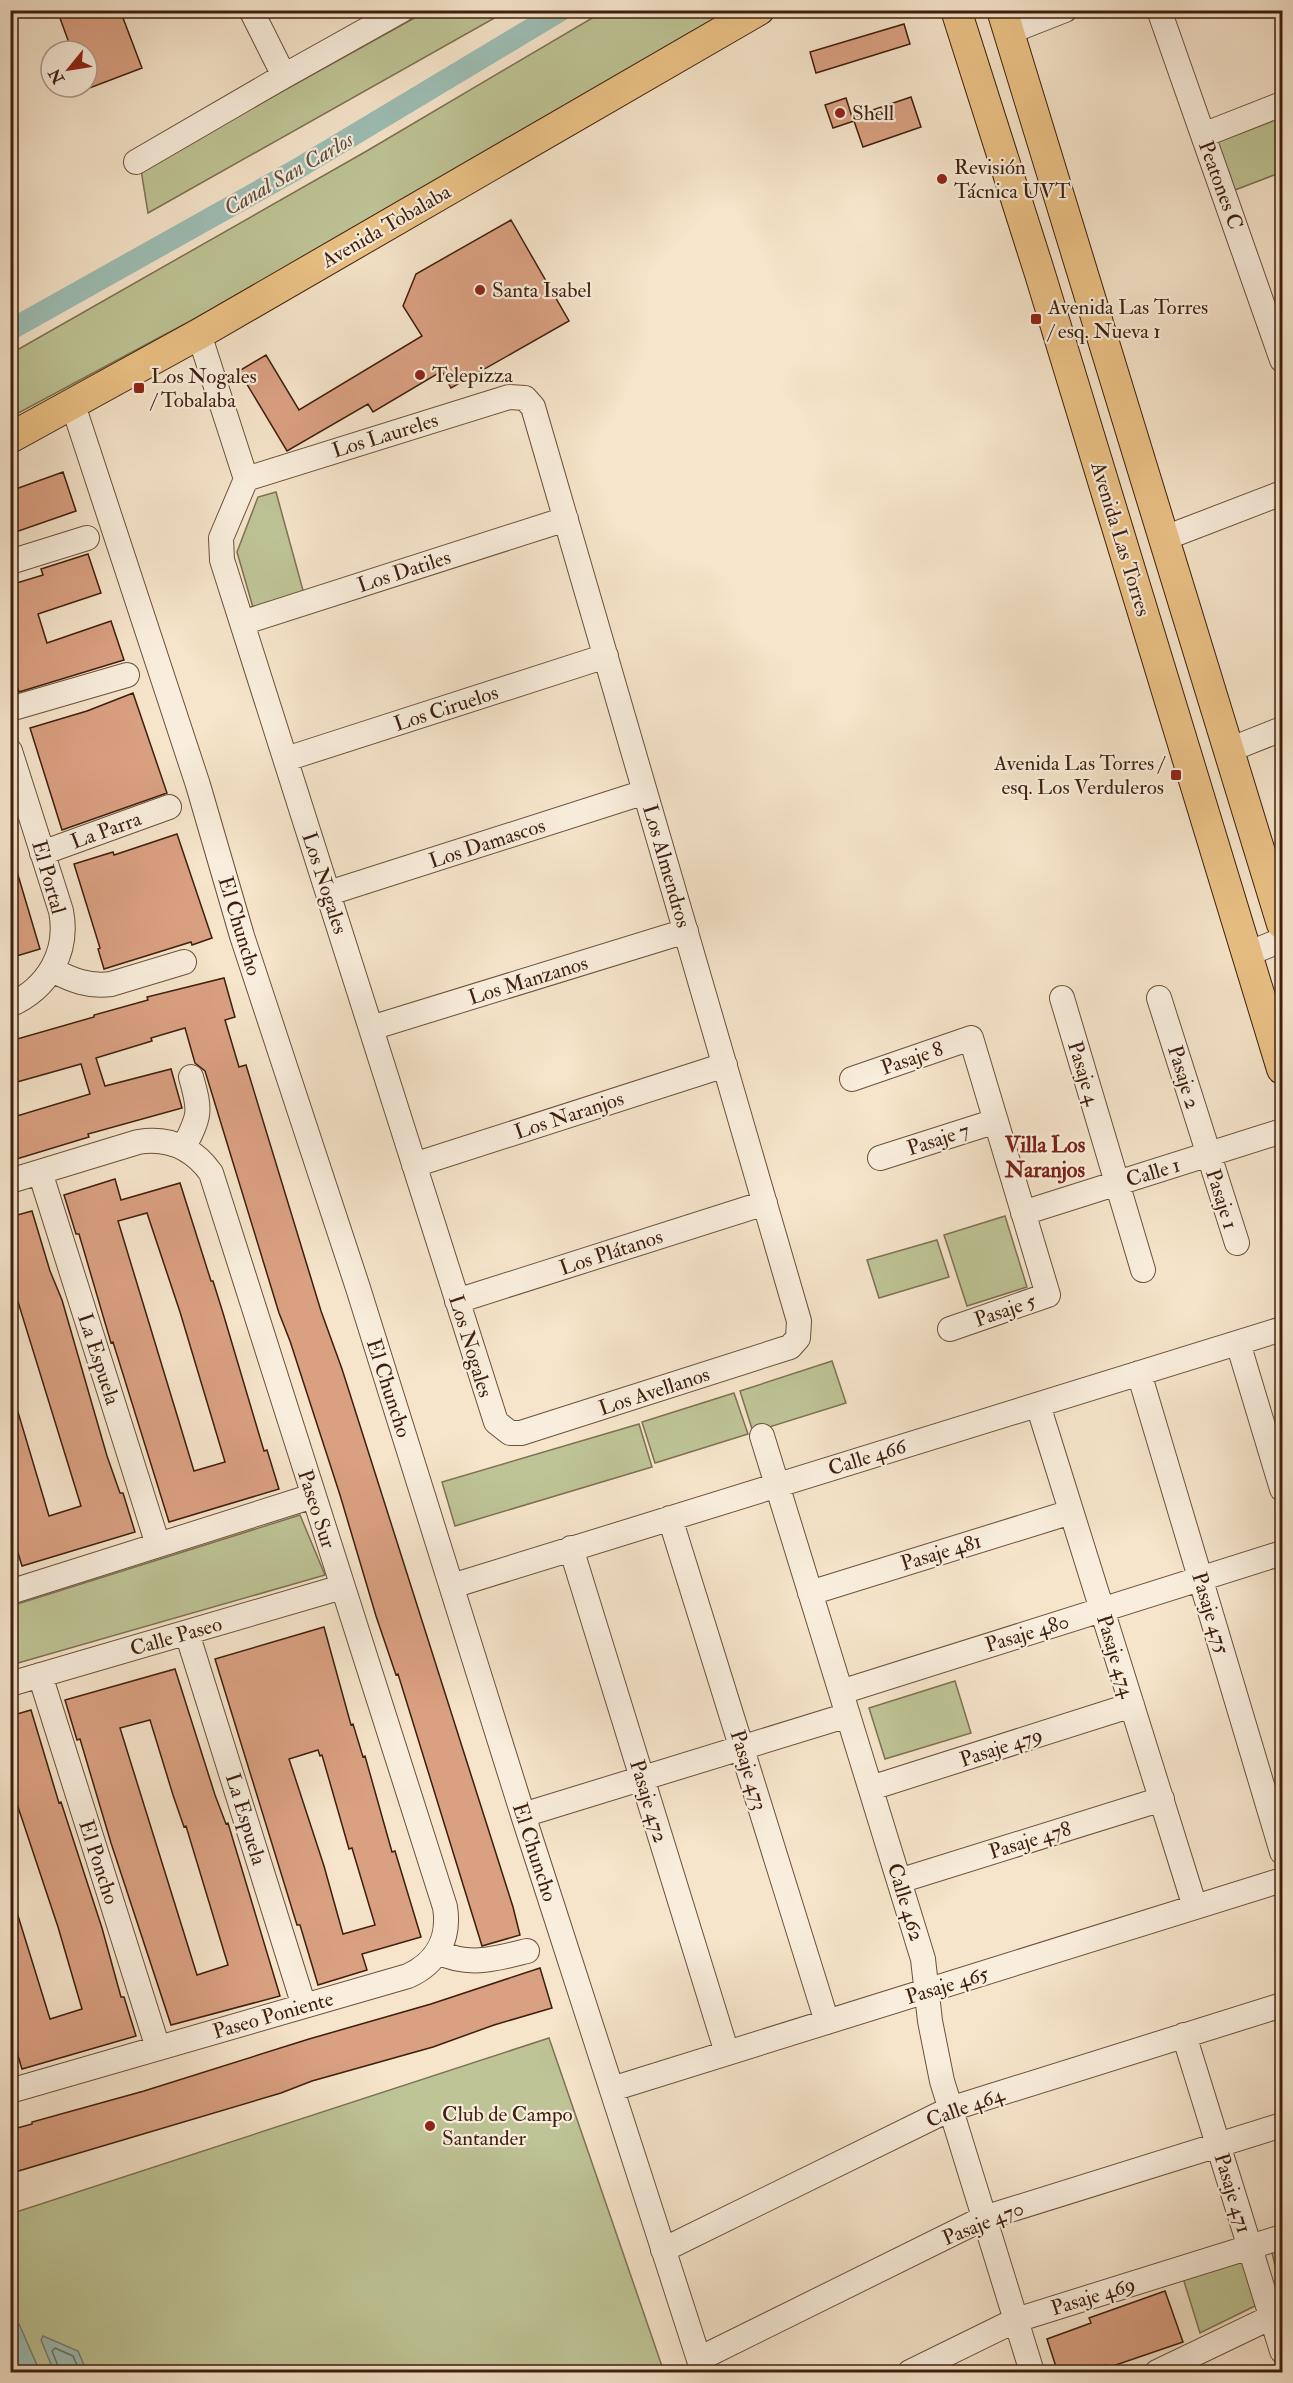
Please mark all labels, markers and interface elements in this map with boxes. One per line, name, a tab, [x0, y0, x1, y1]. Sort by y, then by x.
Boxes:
north arrow	[39, 39, 99, 99]
text: N	[44, 64, 70, 88]
place label: Shell	[852, 100, 895, 127]
marker: Shell	[833, 106, 847, 120]
water label: Canal San Carlos	[219, 125, 359, 222]
street label: Peatones C	[1192, 137, 1249, 233]
place label: Revisión Tácnica UVT	[954, 154, 1071, 205]
marker: Revisión Tácnica UVT	[935, 172, 949, 186]
street label: Avenida Tobalaba	[316, 178, 456, 275]
place label: Santa Isabel	[492, 277, 592, 304]
marker: Santa Isabel	[473, 283, 487, 297]
place label: Avenida Las Torres / esq. Nueva 1	[1046, 294, 1208, 345]
marker: Avenida Las Torres / esq. Nueva 1	[1029, 312, 1043, 326]
place label: Telepizza	[432, 362, 513, 389]
place label: Los Nogales / Tobalaba	[149, 363, 257, 414]
marker: Telepizza	[413, 368, 427, 382]
marker: Los Nogales / Tobalaba	[132, 381, 146, 395]
street label: Los Laureles	[329, 407, 441, 464]
street label: Avenida Las Torres	[1084, 458, 1157, 620]
street label: Los Datiles	[354, 544, 454, 599]
street label: Los Ciruelos	[391, 679, 502, 738]
place label: Avenida Las Torres / esq. Los Verduleros	[993, 750, 1167, 801]
marker: Avenida Las Torres / esq. Los Verduleros	[1169, 768, 1183, 782]
street label: Los Almendros	[636, 801, 697, 931]
street label: La Parra	[67, 805, 145, 856]
street label: Los Damascos	[426, 812, 549, 875]
street label: Los Nogales	[295, 829, 354, 938]
street label: El Portal	[25, 837, 72, 918]
street label: El Chuncho	[212, 873, 267, 979]
street label: Los Manzanos	[465, 950, 591, 1011]
street label: Pasaje 8	[877, 1035, 947, 1082]
street label: Pasaje 4	[1061, 1038, 1107, 1110]
street label: Pasaje 2	[1161, 1042, 1206, 1112]
street label: Los Naranjos	[511, 1085, 627, 1146]
street label: Pasaje 7	[904, 1117, 973, 1162]
district label: Villa Los Naranjos	[1004, 1131, 1086, 1184]
street label: Calle 1	[1123, 1151, 1184, 1193]
street label: Pasaje 1	[1199, 1166, 1244, 1233]
street label: Los Plátanos	[556, 1223, 666, 1282]
street label: Pasaje 5	[971, 1287, 1040, 1334]
street label: Los Nogales	[442, 1292, 499, 1401]
street label: La Espuela	[71, 1310, 126, 1409]
street label: El Chuncho	[360, 1335, 417, 1441]
street label: Los Avellanos	[595, 1361, 713, 1422]
street label: Calle 466	[825, 1432, 911, 1482]
street label: Paseo Sur	[291, 1466, 342, 1552]
street label: Pasaje 481	[898, 1527, 985, 1578]
street label: Pasaje 475	[1185, 1569, 1236, 1658]
street label: Pasaje 480	[982, 1608, 1072, 1659]
street label: Calle Paseo	[127, 1611, 225, 1662]
street label: Pasaje 474	[1090, 1611, 1141, 1703]
street label: Pasaje 479	[956, 1721, 1046, 1774]
street label: Pasaje 473	[723, 1727, 774, 1814]
street label: Pasaje 472	[623, 1756, 674, 1846]
street label: La Espuela	[219, 1770, 272, 1869]
street label: El Chuncho	[506, 1799, 563, 1905]
street label: Pasaje 478	[986, 1815, 1075, 1866]
street label: El Poncho	[72, 1817, 125, 1908]
street label: Calle 462	[881, 1860, 930, 1945]
street label: Pasaje 465	[902, 1960, 993, 2011]
street label: Paseo Poniente	[210, 1985, 337, 2046]
street label: Calle 464	[922, 2080, 1009, 2134]
place label: Club de Campo Santander	[442, 2101, 573, 2152]
marker: Club de Campo Santander	[423, 2119, 437, 2133]
street label: Pasaje 471	[1208, 2150, 1257, 2236]
street label: Pasaje 470	[938, 2195, 1028, 2252]
street label: Pasaje 469	[1048, 2271, 1139, 2322]

